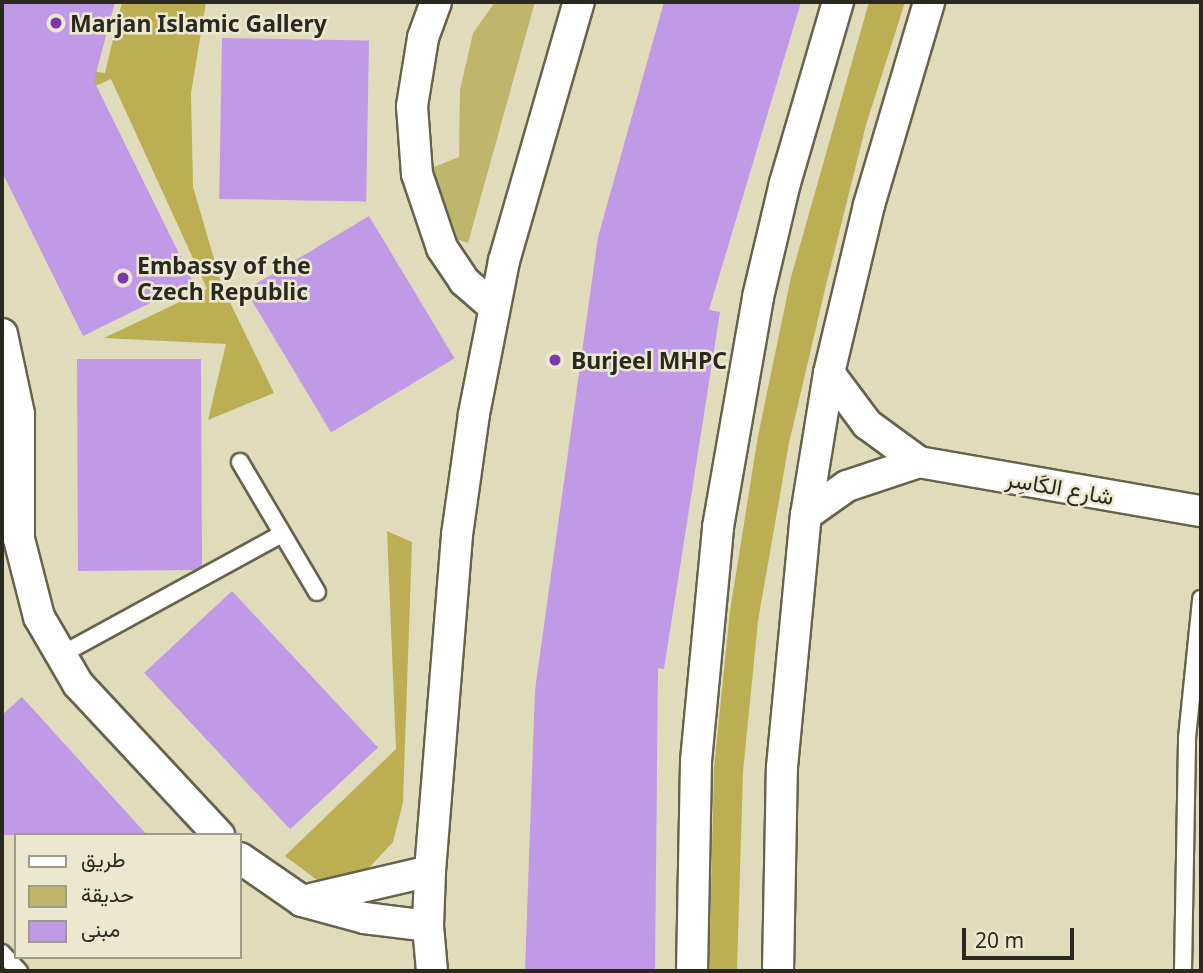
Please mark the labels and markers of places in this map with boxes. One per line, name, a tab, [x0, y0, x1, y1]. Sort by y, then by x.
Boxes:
place label: Marjan Islamic Gallery	[70, 9, 327, 37]
marker: Marjan Islamic Gallery	[48, 15, 64, 31]
place label: Embassy of the Czech Republic	[137, 251, 311, 305]
marker: Embassy of the Czech Republic	[115, 270, 131, 286]
place label: Burjeel MHPC	[571, 346, 727, 374]
marker: Burjeel MHPC	[545, 350, 565, 370]

